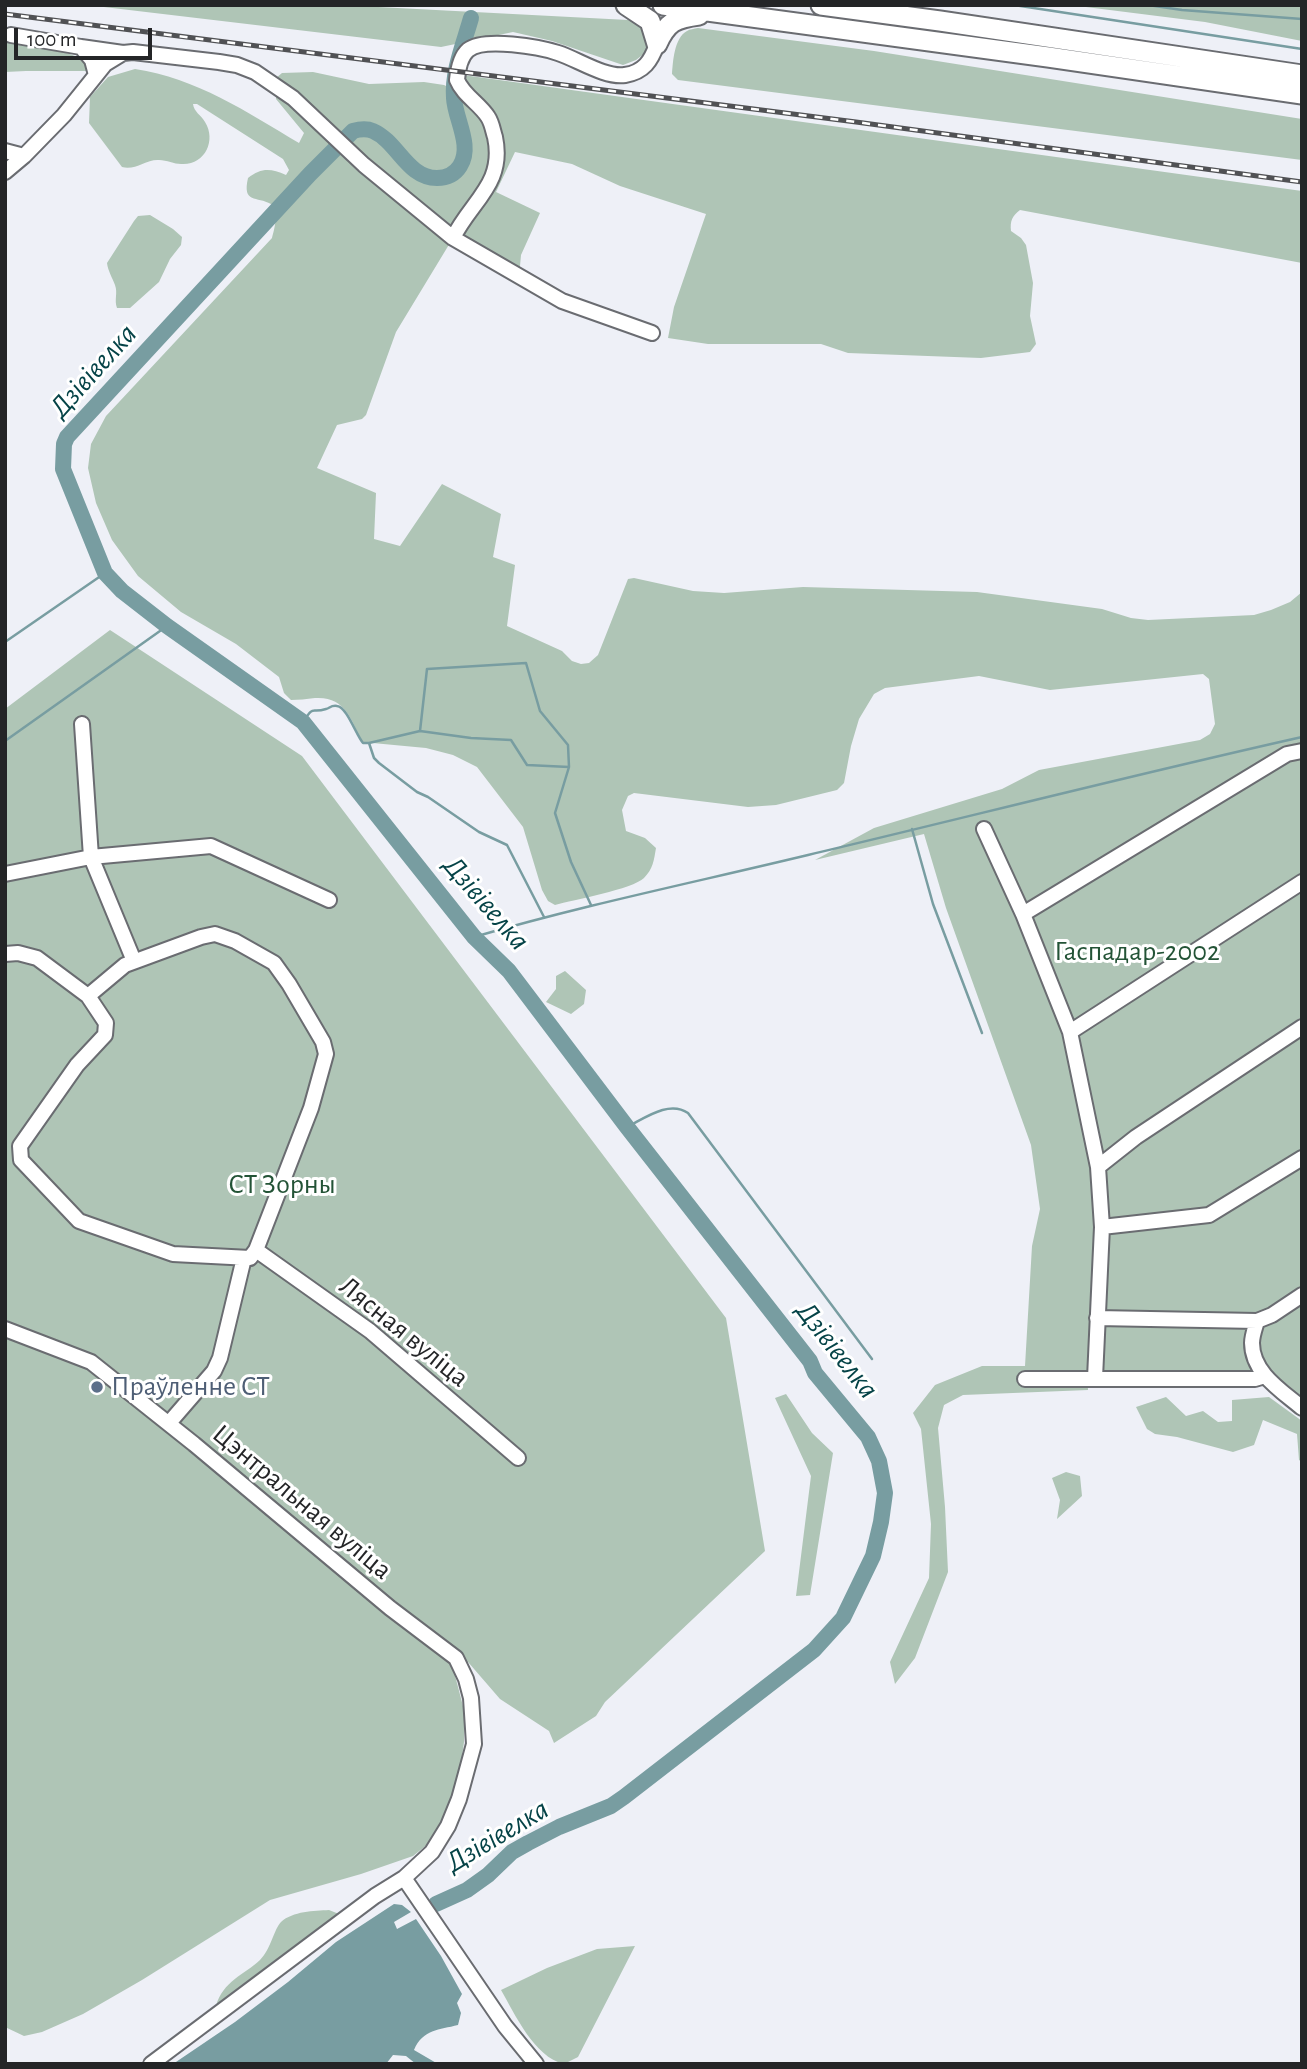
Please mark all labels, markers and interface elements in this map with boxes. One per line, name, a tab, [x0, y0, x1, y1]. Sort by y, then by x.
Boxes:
scale bar	[18, 14, 156, 58]
text: 100 m	[27, 29, 77, 50]
water label: Дзівівелка	[41, 317, 145, 425]
water label: Дзівівелка	[435, 848, 537, 958]
park label: Гаспадар-2002	[1054, 935, 1220, 969]
park label: СТ Зорны	[228, 1168, 336, 1202]
street label: Лясная вуліца	[332, 1269, 476, 1395]
water label: Дзівівелка	[788, 1294, 886, 1406]
place label: Праўленне СТ	[111, 1370, 270, 1404]
marker: Праўленне СТ	[89, 1379, 105, 1395]
street label: Цэнтральная вуліца	[205, 1417, 399, 1587]
water label: Дзівівелка	[439, 1791, 555, 1881]

